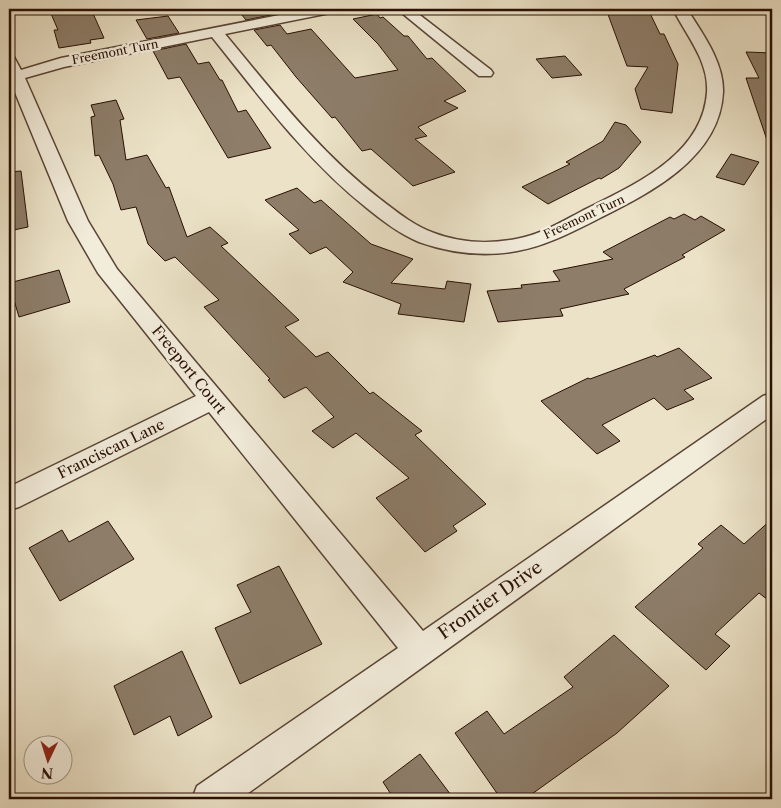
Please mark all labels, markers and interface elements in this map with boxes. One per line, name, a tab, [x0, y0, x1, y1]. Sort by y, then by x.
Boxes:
street label: Freemont Turn	[70, 36, 160, 67]
street label: Freemont Turn	[541, 191, 627, 242]
street label: Freeport Court	[148, 322, 231, 418]
street label: Franciscan Lane	[54, 414, 167, 483]
street label: Frontier Drive	[434, 556, 546, 644]
north arrow	[22, 736, 72, 786]
text: N	[40, 764, 54, 782]

